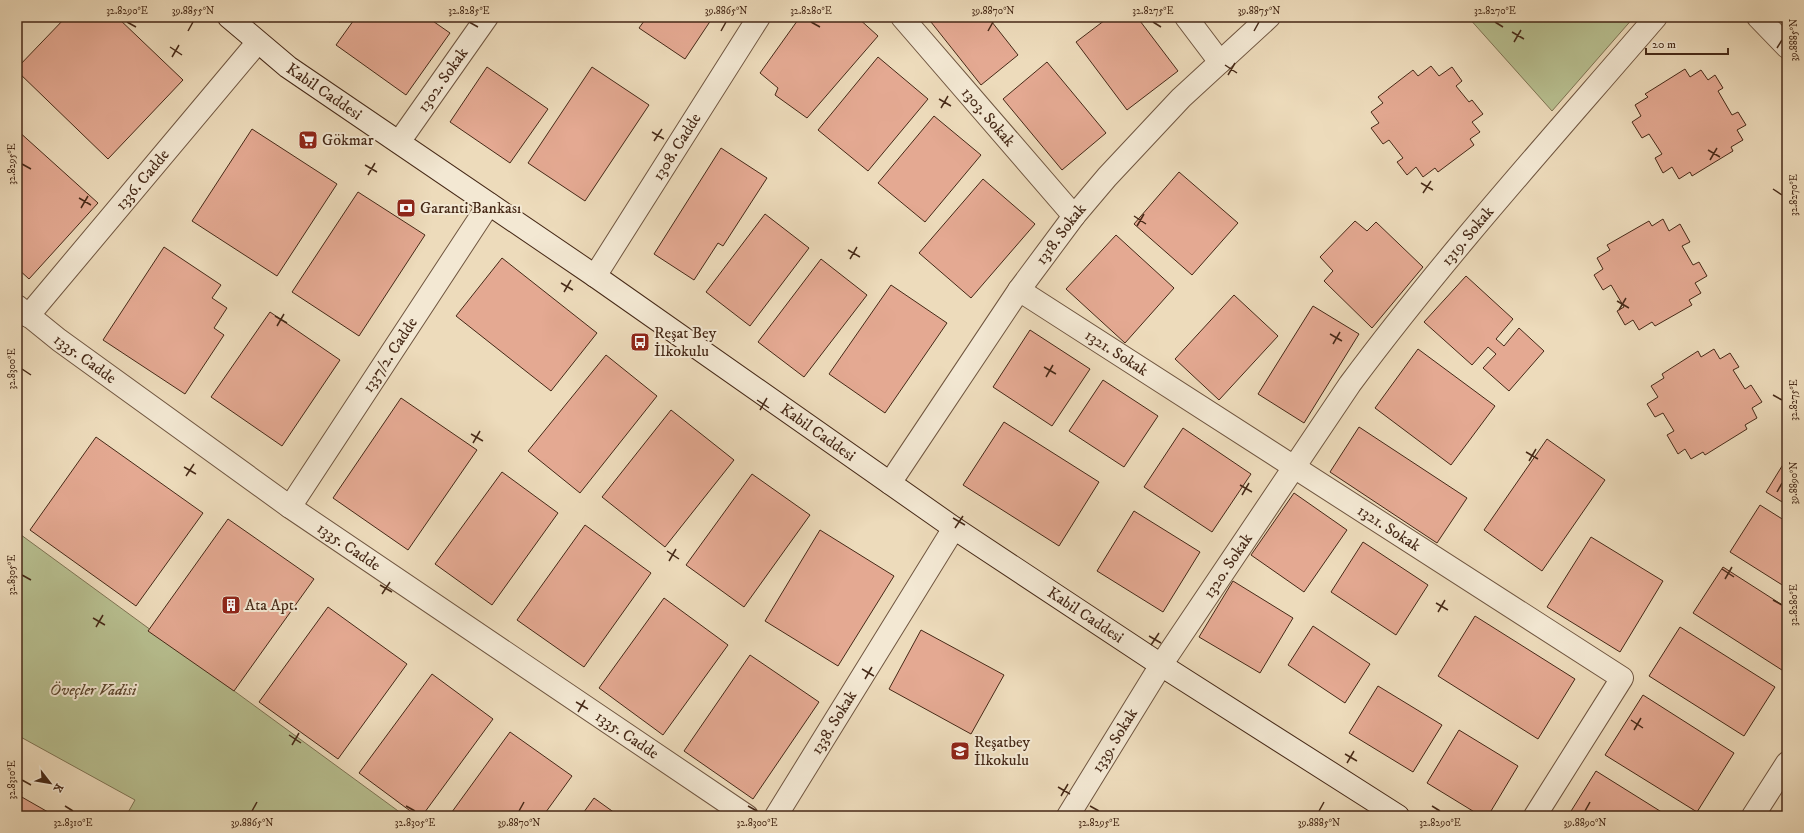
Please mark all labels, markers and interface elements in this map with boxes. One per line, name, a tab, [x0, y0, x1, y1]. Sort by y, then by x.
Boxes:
text: 32.8290°E	[106, 5, 148, 17]
text: 39.8855°N	[172, 5, 214, 17]
text: 32.8285°E	[448, 5, 490, 17]
text: 39.8865°N	[705, 5, 747, 17]
text: 32.8280°E	[790, 5, 832, 17]
text: 39.8870°N	[971, 5, 1015, 17]
text: 32.8275°E	[1132, 5, 1174, 17]
text: 39.8875°N	[1238, 5, 1280, 17]
text: 32.8270°E	[1474, 5, 1516, 17]
text: 39.8885°N	[1788, 19, 1800, 61]
scale bar	[1646, 30, 1728, 56]
text: 20 m	[1652, 37, 1676, 52]
street label: 1302. Sokak	[413, 44, 472, 116]
street label: Kabil Caddesi	[282, 59, 366, 124]
street label: 1303. Sokak	[957, 83, 1020, 151]
street label: 1308. Cadde	[648, 109, 706, 184]
supermarket icon: Gökmar	[297, 129, 319, 151]
place label: Gökmar	[322, 130, 374, 150]
text: 32.8295°E	[6, 143, 18, 185]
street label: 1336. Cadde	[111, 145, 174, 214]
text: 32.8270°E	[1788, 174, 1800, 216]
bank icon: Garanti Bankası	[395, 197, 417, 219]
place label: Garanti Bankası	[420, 198, 521, 218]
street label: 1318. Sokak	[1031, 199, 1090, 269]
street label: 1319. Sokak	[1437, 202, 1498, 270]
street label: 1337/2. Cadde	[358, 313, 422, 396]
place label: Reşat Bey İlkokulu	[654, 323, 717, 361]
street label: 1321. Sokak	[1081, 325, 1152, 381]
street label: 1335. Cadde	[49, 330, 120, 388]
bus stop icon: Reşat Bey İlkokulu	[629, 331, 651, 353]
text: 32.8300°E	[6, 349, 18, 389]
text: 32.8275°E	[1788, 379, 1800, 421]
street label: Kabil Caddesi	[776, 399, 859, 466]
text: 39.8890°N	[1788, 462, 1800, 504]
street label: 1321. Sokak	[1353, 500, 1425, 556]
street label: 1335. Cadde	[313, 518, 385, 576]
street label: 1320. Sokak	[1199, 529, 1257, 602]
text: 32.8305°E	[6, 555, 18, 595]
street label: Kabil Caddesi	[1044, 583, 1127, 647]
text: 32.8280°E	[1788, 584, 1800, 626]
building icon: Ata Apt.	[220, 594, 242, 616]
place label: Ata Apt.	[245, 595, 298, 615]
park label: Öveçler Vadisi	[50, 680, 137, 700]
street label: 1338. Sokak	[806, 687, 861, 758]
street label: 1339. Sokak	[1087, 704, 1142, 776]
street label: 1335. Cadde	[591, 706, 663, 764]
place label: Reşatbey İlkokulu	[974, 732, 1031, 770]
school or university icon: Reşatbey İlkokulu	[949, 740, 971, 762]
text: 32.8310°E	[6, 760, 18, 800]
north arrow	[30, 763, 70, 803]
text: K	[50, 781, 66, 795]
text: 32.8310°E	[53, 817, 93, 829]
text: 39.8865°N	[231, 817, 273, 829]
text: 32.8305°E	[395, 817, 435, 829]
text: 39.8870°N	[497, 817, 541, 829]
text: 32.8300°E	[737, 817, 777, 829]
text: 32.8295°E	[1078, 817, 1120, 829]
text: 39.8885°N	[1298, 817, 1340, 829]
text: 32.8290°E	[1419, 817, 1461, 829]
text: 39.8890°N	[1564, 817, 1606, 829]

